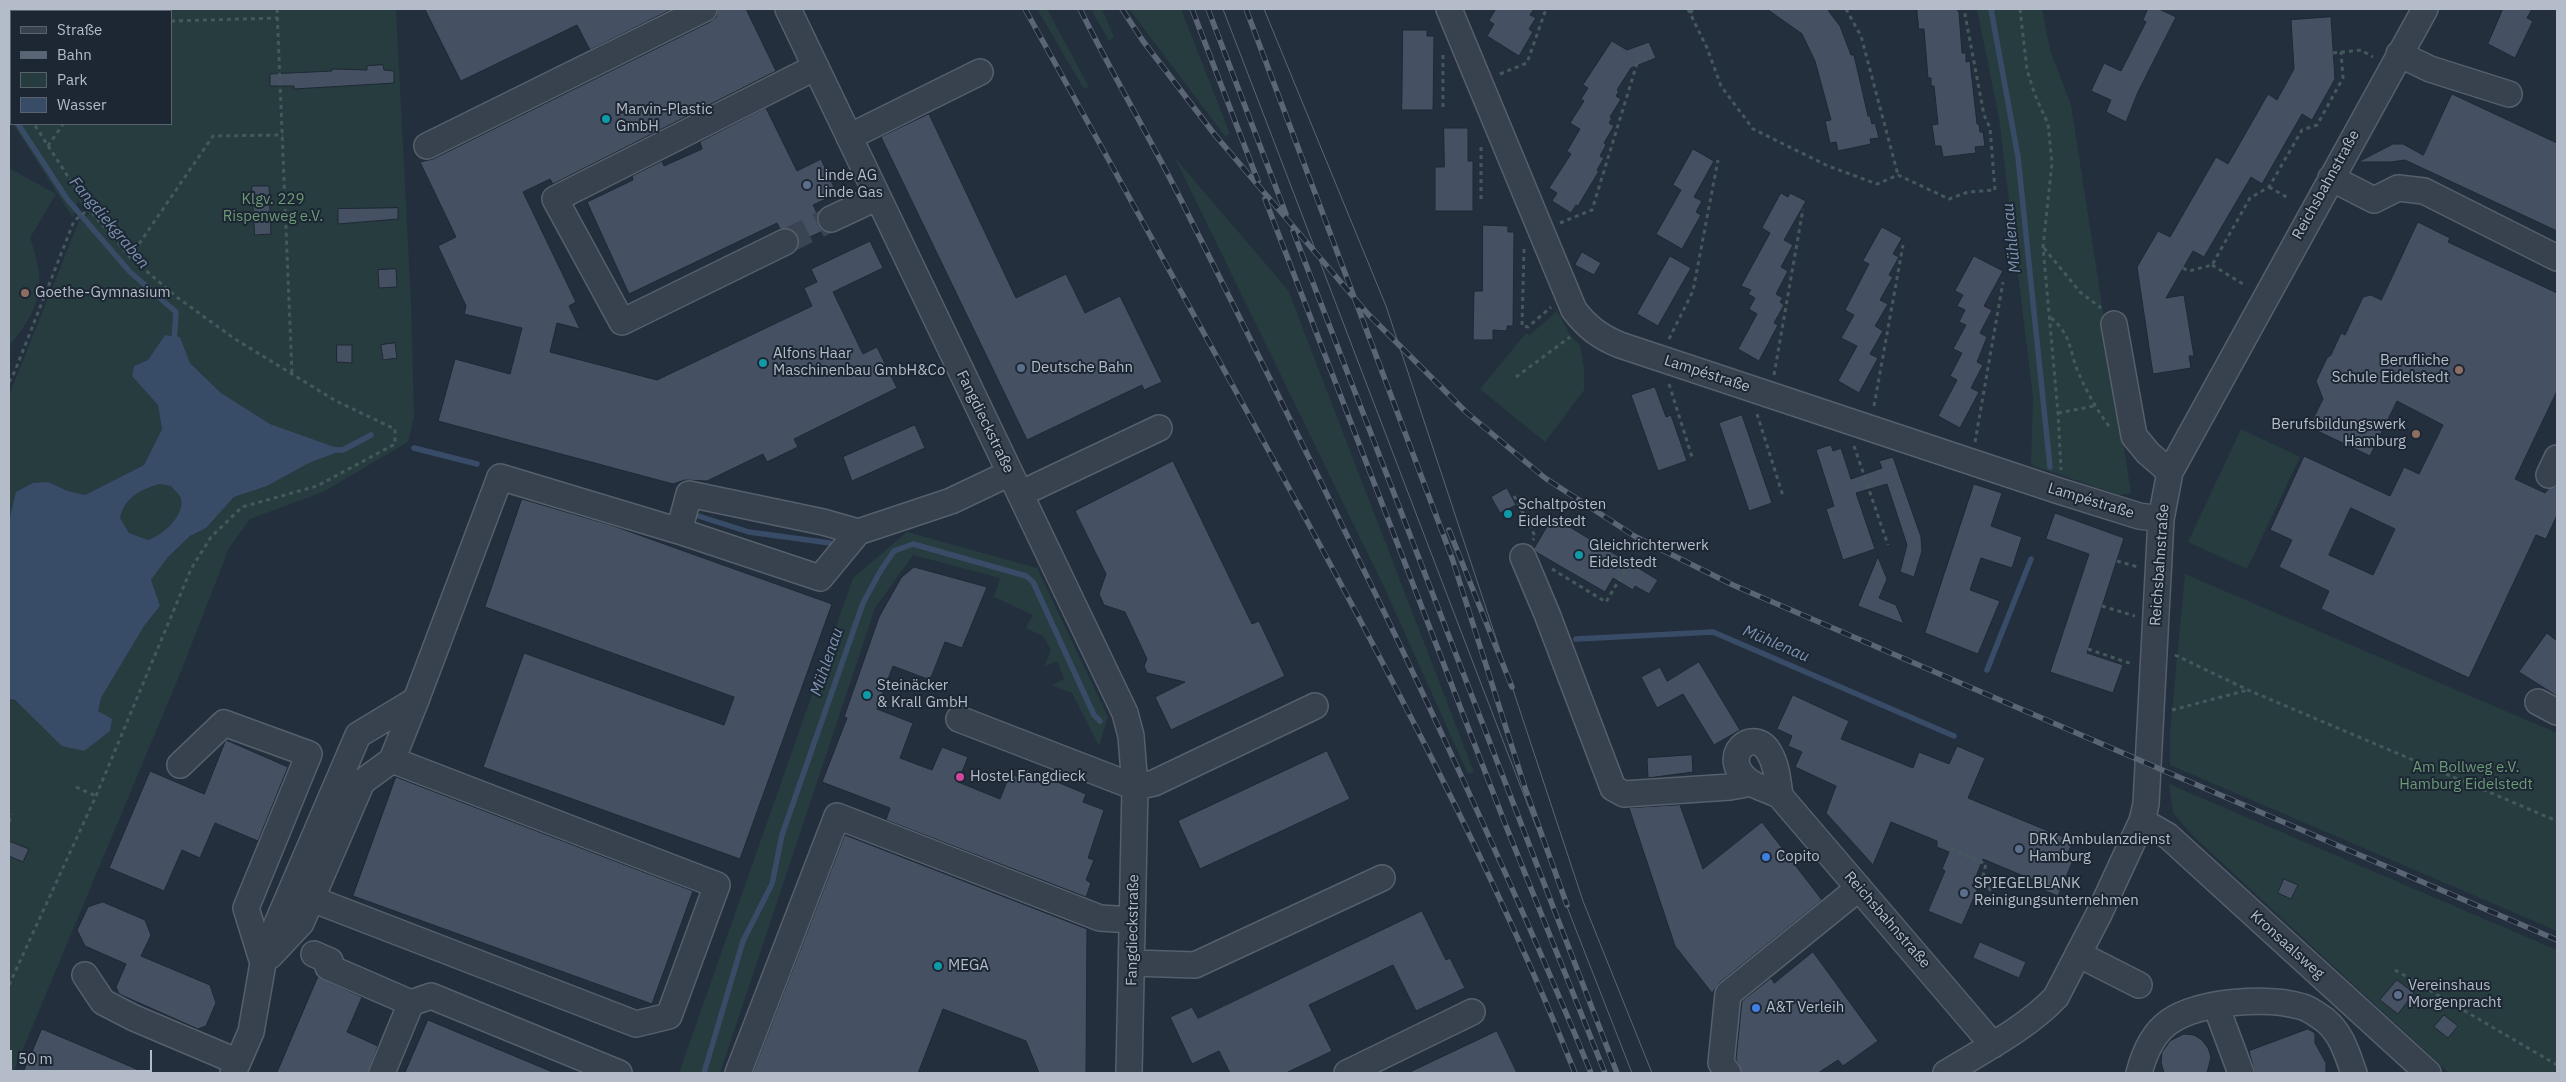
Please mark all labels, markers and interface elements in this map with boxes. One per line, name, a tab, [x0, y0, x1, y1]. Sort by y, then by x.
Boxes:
legend	[10, 10, 172, 125]
text: Straße	[57, 20, 102, 39]
text: Bahn	[57, 45, 92, 64]
text: Park	[57, 70, 87, 89]
text: Wasser	[57, 95, 107, 114]
place label: Marvin-Plastic GmbH	[616, 101, 712, 136]
marker: Marvin-Plastic GmbH	[600, 113, 612, 125]
street label: Reichsbahnstraße	[2288, 127, 2364, 243]
place label: Linde AG Linde Gas	[817, 167, 883, 202]
water label: Fangdiekgraben	[65, 173, 153, 273]
marker: Linde AG Linde Gas	[801, 179, 813, 191]
park label: Klgv. 229 Rispenweg e.V.	[223, 191, 323, 226]
water label: Mühlenau	[1999, 202, 2025, 274]
place label: Goethe-Gymnasium	[35, 284, 171, 302]
marker: Goethe-Gymnasium	[19, 287, 31, 299]
place label: Alfons Haar Maschinenbau GmbH&Co	[773, 345, 945, 380]
street label: Lampéstraße	[1662, 352, 1752, 396]
place label: Berufliche Schule Eidelstedt	[2332, 352, 2449, 387]
marker: Alfons Haar Maschinenbau GmbH&Co	[757, 357, 769, 369]
place label: Deutsche Bahn	[1031, 359, 1133, 377]
marker: Deutsche Bahn	[1015, 362, 1027, 374]
marker: Berufliche Schule Eidelstedt	[2453, 364, 2465, 376]
street label: Fangdieckstraße	[952, 368, 1018, 476]
place label: Berufsbildungswerk Hamburg	[2271, 416, 2406, 451]
marker: Berufsbildungswerk Hamburg	[2410, 428, 2422, 440]
street label: Lampéstraße	[2046, 479, 2136, 523]
place label: Schaltposten Eidelstedt	[1518, 496, 1606, 531]
street label: Reichsbahnstraße	[2147, 503, 2173, 627]
marker: Schaltposten Eidelstedt	[1502, 508, 1514, 520]
place label: Gleichrichterwerk Eidelstedt	[1589, 537, 1709, 572]
marker: Gleichrichterwerk Eidelstedt	[1573, 549, 1585, 561]
water label: Mühlenau	[1740, 621, 1812, 667]
water label: Mühlenau	[806, 626, 848, 698]
place label: Steinäcker & Krall GmbH	[877, 677, 968, 712]
marker: Steinäcker & Krall GmbH	[861, 689, 873, 701]
park label: Am Bollweg e.V. Hamburg Eidelstedt	[2399, 759, 2533, 794]
place label: Hostel Fangdieck	[970, 768, 1086, 786]
marker: Hostel Fangdieck	[954, 771, 966, 783]
place label: DRK Ambulanzdienst Hamburg	[2029, 831, 2171, 866]
marker: DRK Ambulanzdienst Hamburg	[2013, 843, 2025, 855]
place label: Copito	[1776, 848, 1820, 866]
marker: Copito	[1760, 851, 1772, 863]
street label: Reichsbahnstraße	[1840, 868, 1934, 972]
street label: Fangdieckstraße	[1123, 874, 1143, 986]
place label: SPIEGELBLANK Reinigungsunternehmen	[1974, 875, 2139, 910]
marker: SPIEGELBLANK Reinigungsunternehmen	[1958, 887, 1970, 899]
street label: Kronsaalsweg	[2246, 907, 2328, 983]
place label: MEGA	[948, 957, 989, 975]
marker: MEGA	[932, 960, 944, 972]
place label: Vereinshaus Morgenpracht	[2408, 977, 2502, 1012]
marker: Vereinshaus Morgenpracht	[2392, 989, 2404, 1001]
place label: A&T Verleih	[1766, 999, 1844, 1017]
marker: A&T Verleih	[1750, 1002, 1762, 1014]
scale bar	[12, 1040, 155, 1072]
text: 50 m	[18, 1049, 53, 1068]

